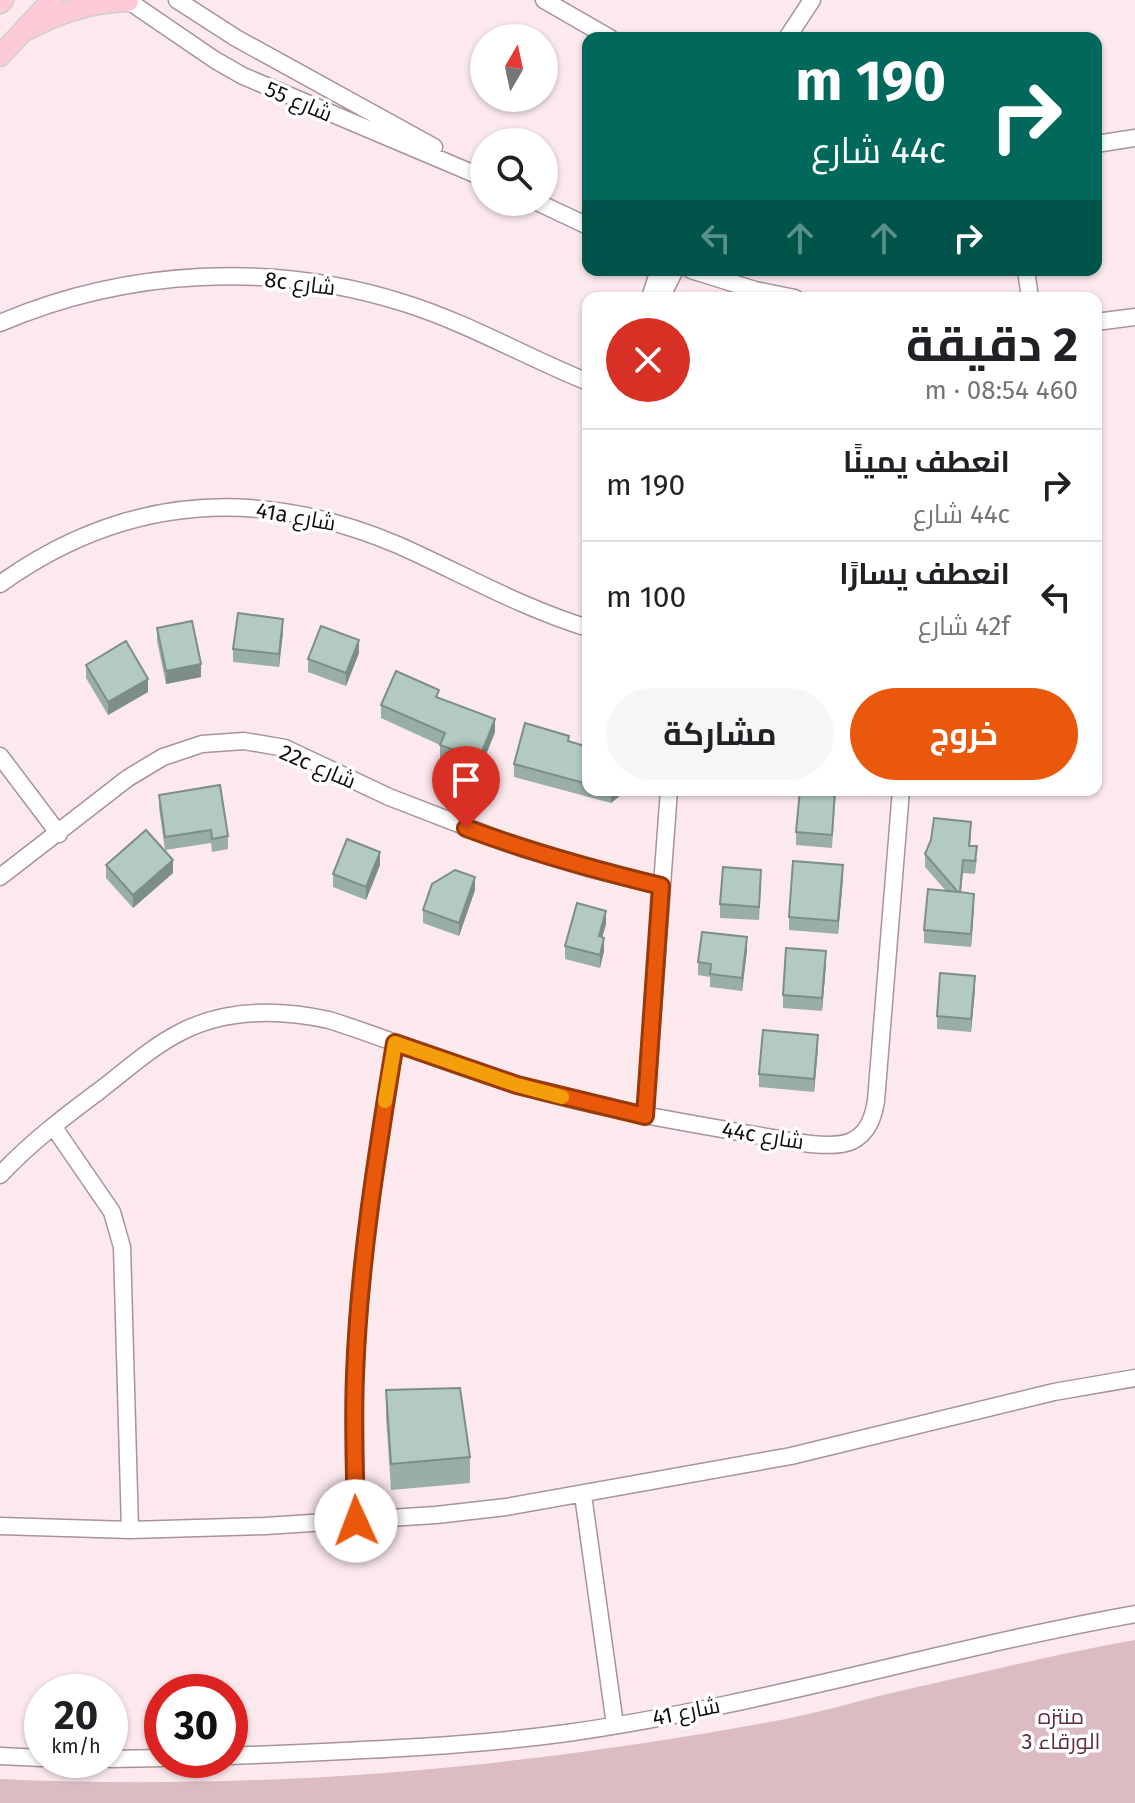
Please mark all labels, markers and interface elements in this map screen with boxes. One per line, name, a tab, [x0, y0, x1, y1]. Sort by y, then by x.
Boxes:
north arrow	[470, 24, 558, 112]
map controls	[470, 24, 558, 216]
text: 190 m	[795, 48, 946, 115]
icon: right	[974, 64, 1078, 168]
street label: شارع 55	[261, 75, 336, 129]
button: search	[470, 128, 558, 216]
text: 44c شارع	[811, 129, 946, 173]
icon: left	[694, 216, 738, 260]
icon: ahead	[778, 216, 822, 260]
icon: ahead	[862, 216, 906, 260]
icon: right	[946, 216, 990, 260]
street label: 8c شارع	[263, 266, 337, 302]
text: 2 دقيقة	[906, 316, 1078, 374]
button: close	[606, 318, 690, 402]
text: 460 m · 08:54	[925, 375, 1078, 406]
text: انعطف يمينًا	[843, 444, 1010, 480]
icon: right	[1034, 463, 1078, 507]
text: 190 m	[606, 467, 685, 503]
street label: 41a شارع	[254, 496, 338, 538]
text: 44c شارع	[913, 499, 1010, 530]
text: انعطف يسارًا	[839, 556, 1010, 592]
icon: left	[1034, 575, 1078, 619]
text: 100 m	[606, 579, 686, 615]
text: 42f شارع	[918, 611, 1010, 642]
button: مشاركة	[606, 688, 834, 780]
button: خروج	[850, 688, 1078, 780]
street label: 22c شارع	[275, 738, 360, 795]
pin	[432, 746, 500, 828]
icon: arrive	[444, 758, 488, 802]
street label: 44c شارع	[720, 1116, 806, 1156]
position arrow	[314, 1479, 398, 1563]
speed limit sign: 30	[144, 1674, 248, 1778]
text: 20	[54, 1692, 98, 1740]
street label: شارع 41	[650, 1692, 722, 1732]
park label: منتزه الورقاء 3	[1021, 1703, 1101, 1755]
text: km/h	[51, 1734, 101, 1758]

